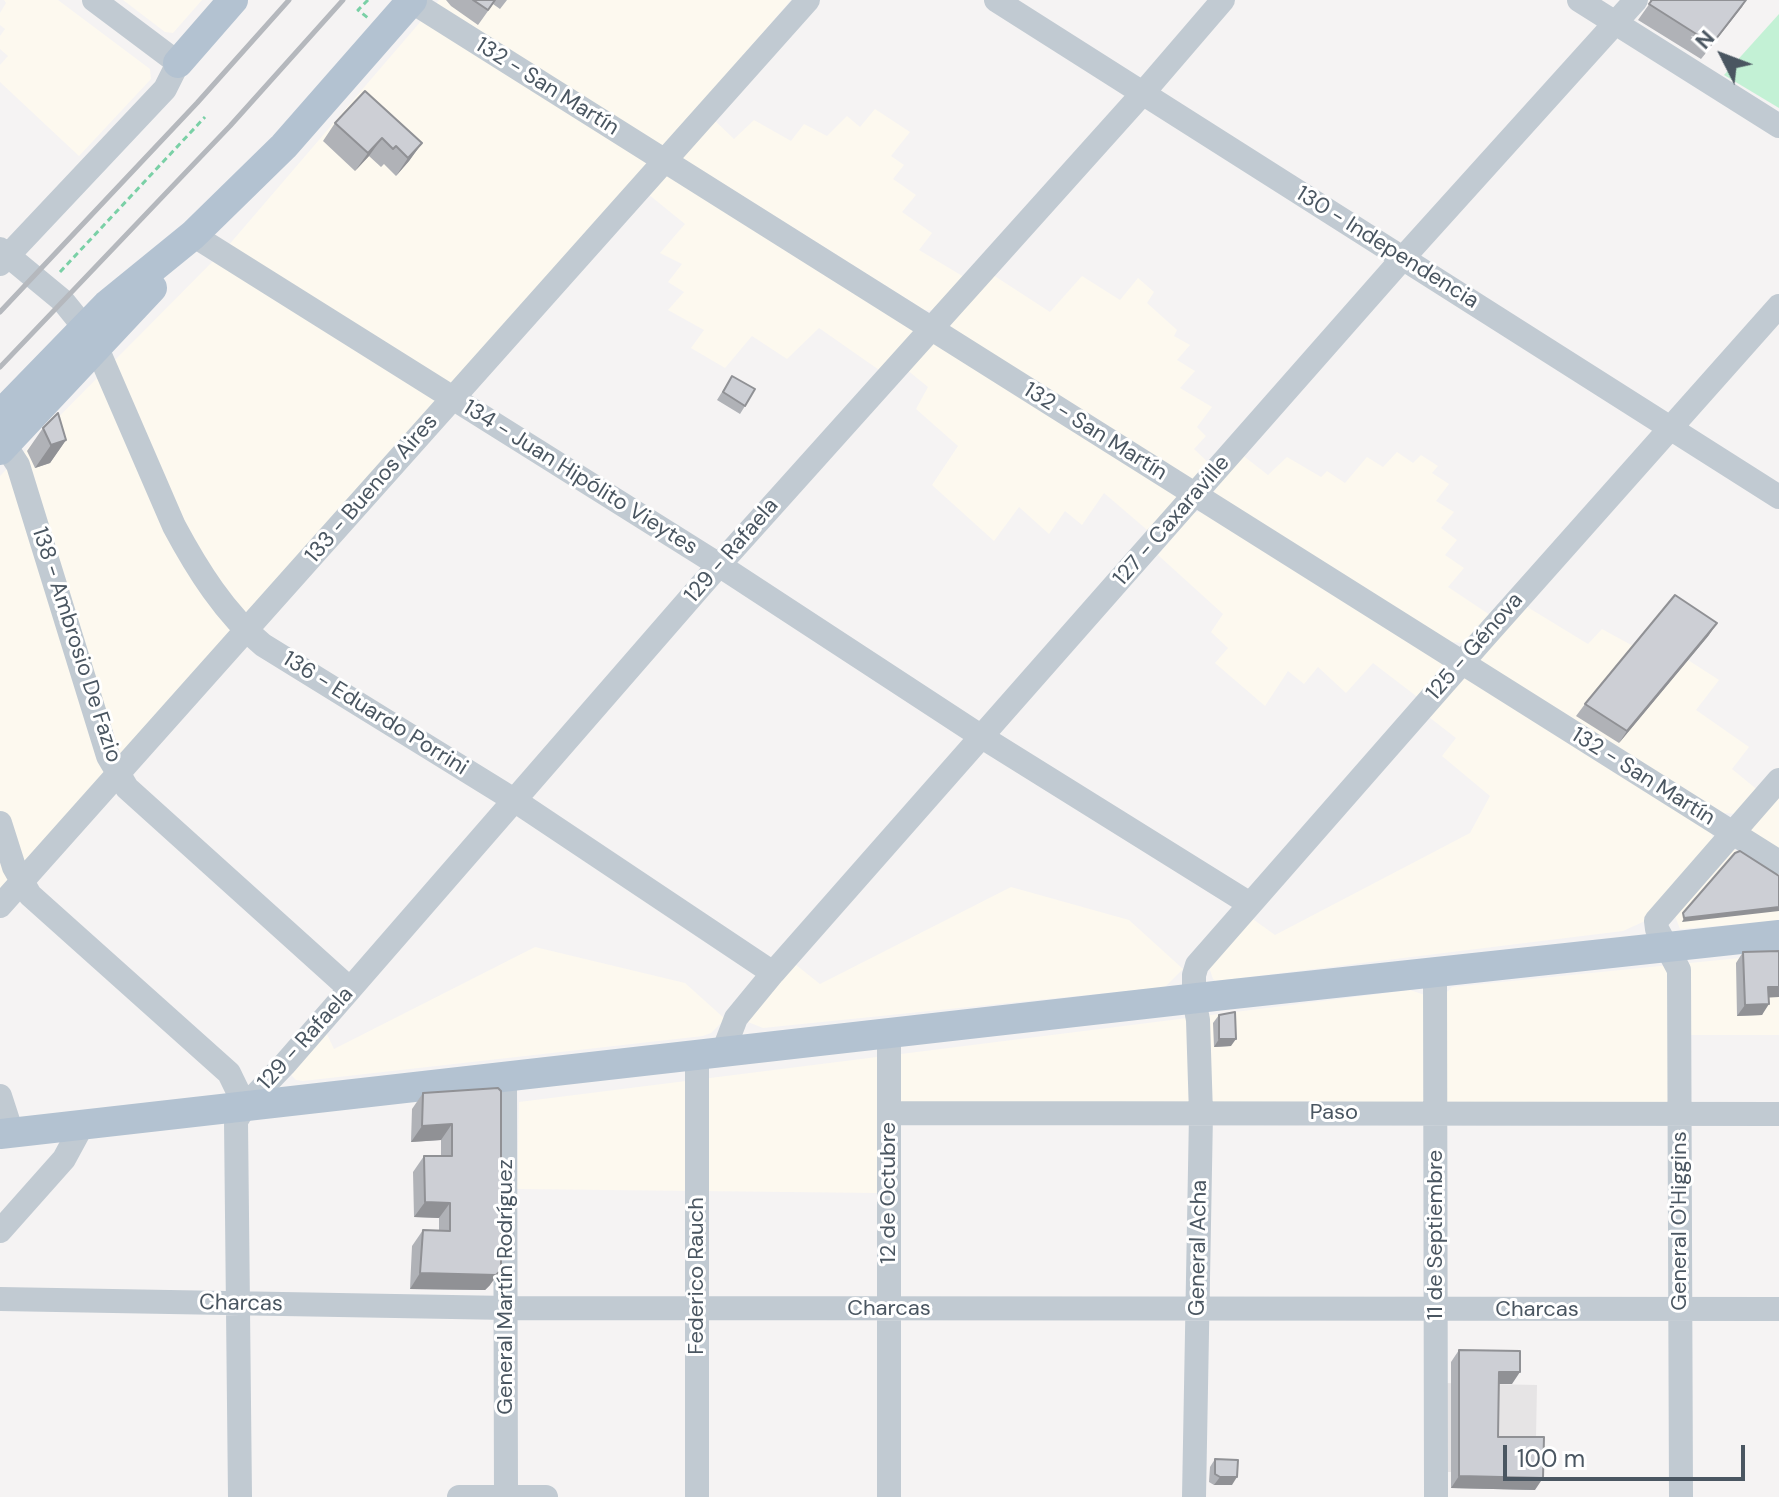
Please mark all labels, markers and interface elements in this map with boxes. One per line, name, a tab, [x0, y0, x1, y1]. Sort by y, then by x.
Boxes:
north arrow	[1683, 16, 1763, 96]
text: N	[1689, 24, 1721, 55]
street label: 132 - San Martín	[470, 32, 624, 142]
street label: 130 - Independencia	[1291, 181, 1483, 315]
street label: 132 - San Martín	[1018, 377, 1172, 487]
street label: 134 - Juan Hipólito Vieytes	[458, 395, 702, 561]
street label: 133 - Buenos Aires	[300, 409, 444, 569]
street label: 127 - Caxaraville	[1108, 450, 1236, 592]
street label: 129 - Rafaela	[679, 493, 785, 609]
street label: 138 - Ambrosio De Fazio	[25, 524, 127, 766]
street label: 125 - Génova	[1421, 588, 1529, 706]
street label: 136 - Eduardo Porrini	[278, 646, 472, 782]
street label: 132 - San Martín	[1566, 722, 1720, 832]
street label: 129 - Rafaela	[253, 982, 359, 1096]
street label: Paso	[1310, 1100, 1358, 1126]
street label: 12 de Octubre	[876, 1122, 902, 1264]
street label: General O'Higgins	[1667, 1131, 1693, 1311]
street label: 11 de Septiembre	[1423, 1150, 1449, 1320]
street label: General Martín Rodríguez	[493, 1159, 519, 1415]
street label: General Acha	[1185, 1180, 1213, 1316]
street label: Federico Rauch	[684, 1197, 710, 1355]
street label: Charcas	[199, 1290, 283, 1318]
street label: Charcas	[847, 1296, 931, 1322]
street label: Charcas	[1495, 1297, 1579, 1323]
scale bar	[1507, 1429, 1749, 1479]
text: 100 m	[1517, 1443, 1585, 1474]

